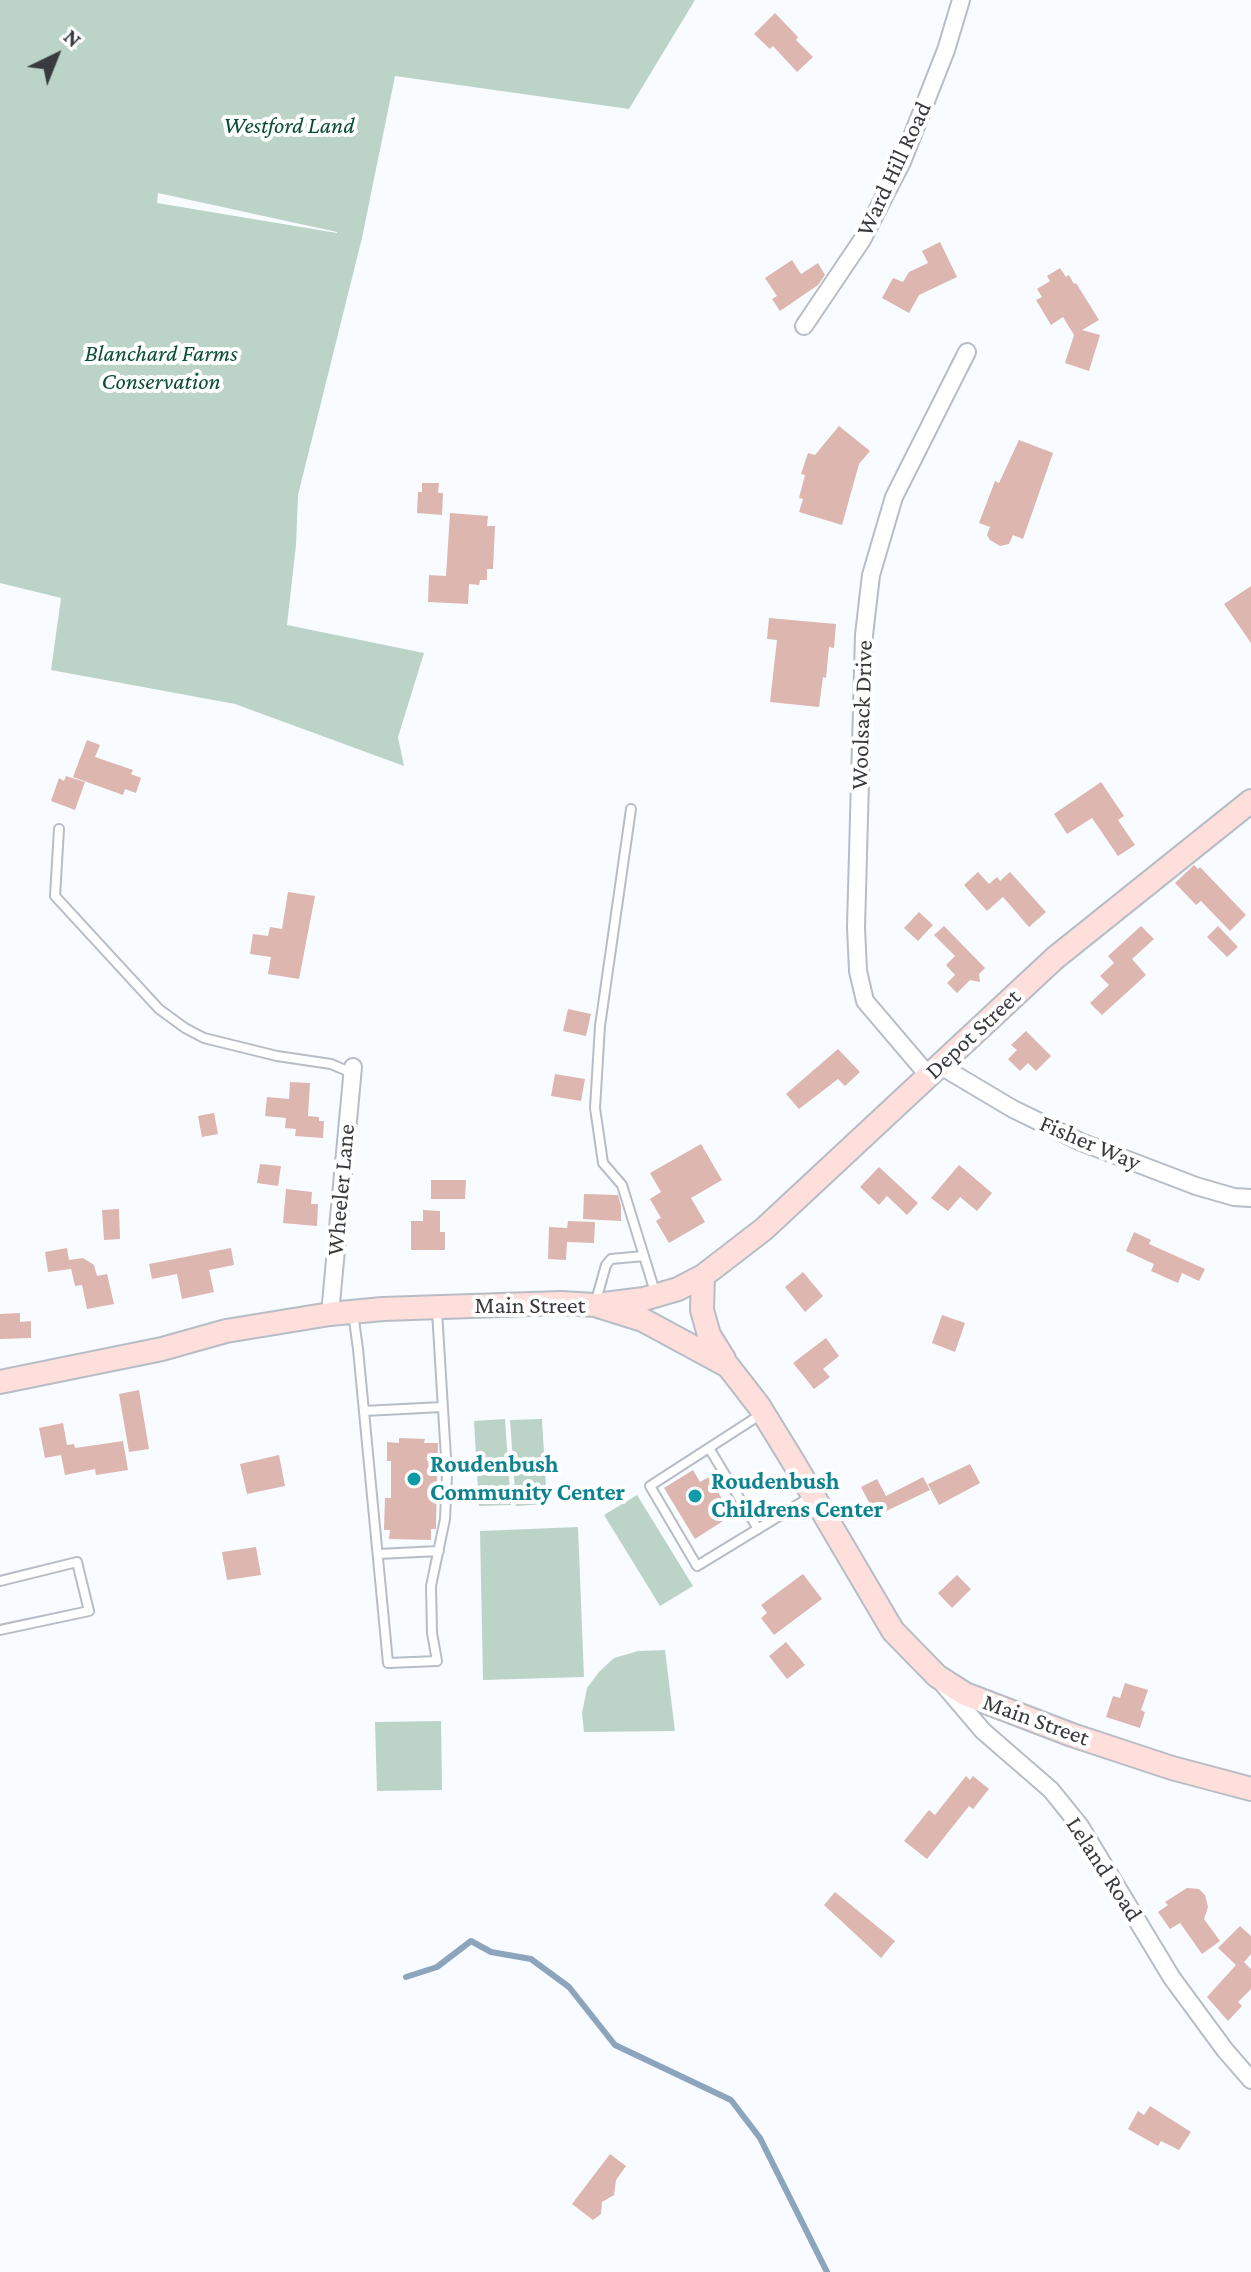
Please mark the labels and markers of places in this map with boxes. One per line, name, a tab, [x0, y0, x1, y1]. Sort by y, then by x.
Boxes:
place label: Roudenbush Community Center	[430, 1451, 625, 1507]
place label: Roudenbush Childrens Center	[711, 1468, 883, 1524]
marker: Roudenbush Community Center	[405, 1470, 423, 1488]
marker: Roudenbush Childrens Center	[686, 1487, 704, 1505]

